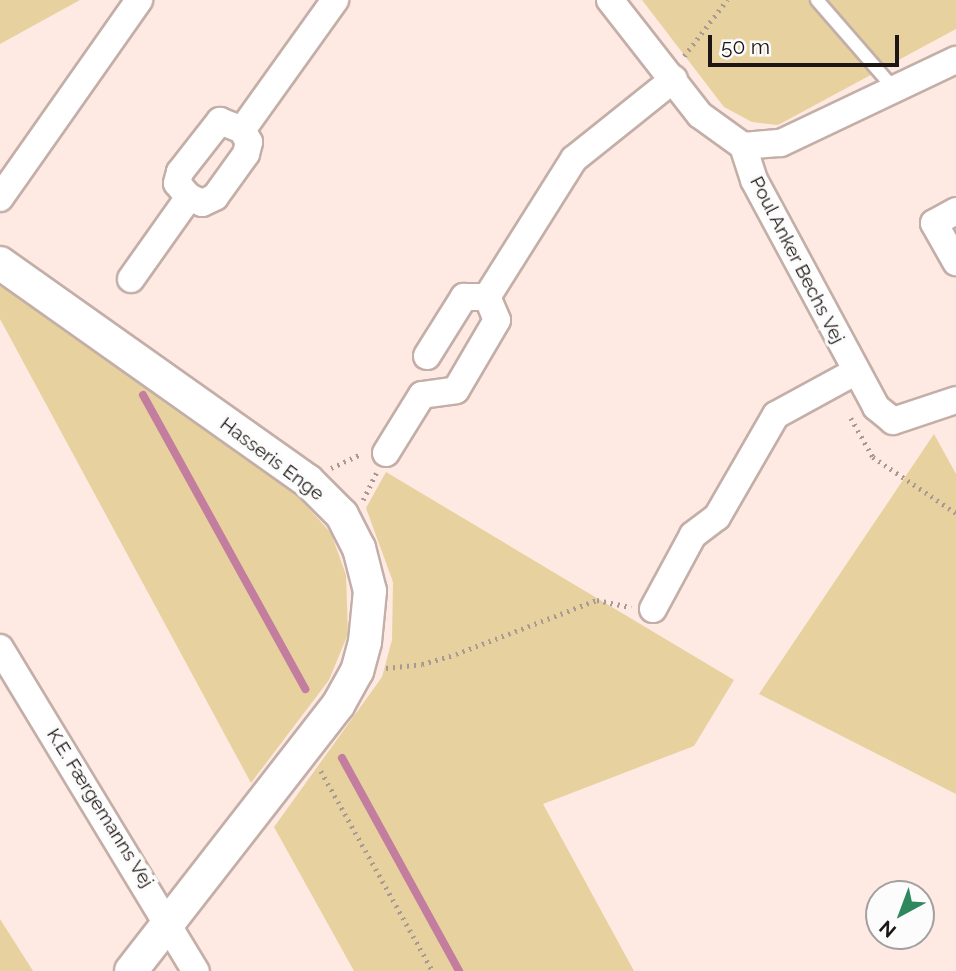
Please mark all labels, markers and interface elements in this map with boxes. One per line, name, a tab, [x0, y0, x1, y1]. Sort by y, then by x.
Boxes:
scale bar	[711, 21, 902, 65]
text: 50 m	[721, 34, 770, 59]
street label: Poul Anker Bechs Vej	[744, 172, 850, 348]
street label: Hasseris Enge	[216, 413, 328, 505]
street label: K.E. Færgemanns Vej	[42, 724, 158, 892]
north arrow	[865, 880, 935, 950]
text: N	[875, 916, 900, 942]

